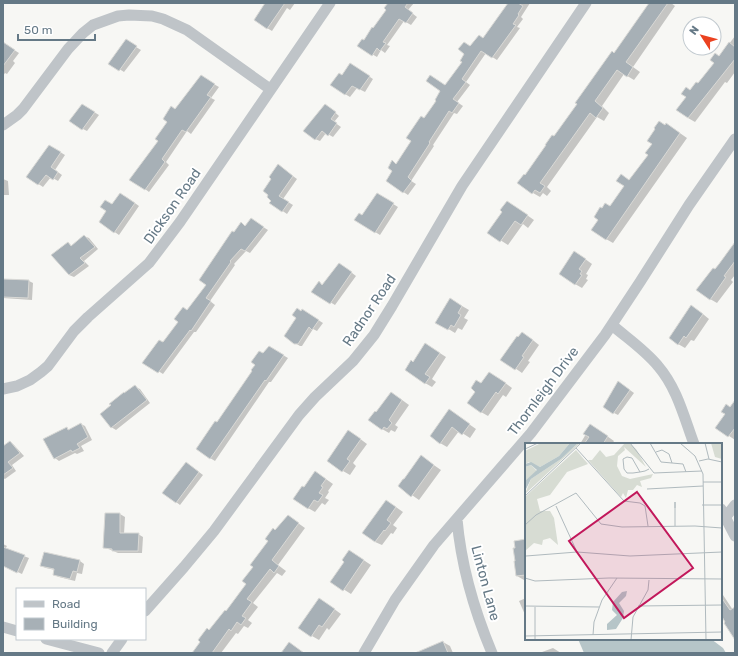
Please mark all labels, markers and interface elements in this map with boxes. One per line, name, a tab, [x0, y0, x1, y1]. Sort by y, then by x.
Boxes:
scale bar	[18, 16, 95, 42]
north arrow	[682, 16, 722, 56]
text: 50 m	[24, 23, 52, 37]
text: N	[687, 23, 702, 37]
street label: Dickson Road	[140, 165, 205, 247]
street label: Radnor Road	[339, 271, 400, 350]
street label: Thornleigh Drive	[504, 343, 582, 439]
inset map	[525, 443, 722, 640]
street label: Linton Lane	[467, 544, 504, 623]
legend	[16, 588, 146, 640]
text: Road	[52, 597, 80, 611]
text: Building	[52, 617, 98, 631]

